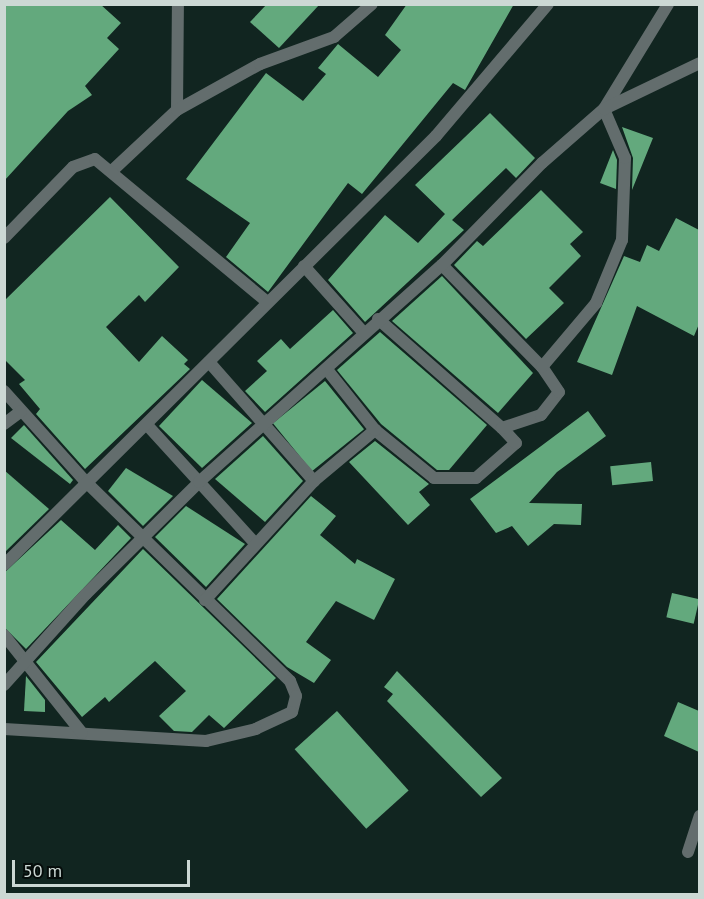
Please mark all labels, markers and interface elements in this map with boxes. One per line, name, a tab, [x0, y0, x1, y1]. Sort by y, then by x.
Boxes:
scale bar	[15, 848, 194, 886]
text: 50 m	[23, 859, 62, 882]

